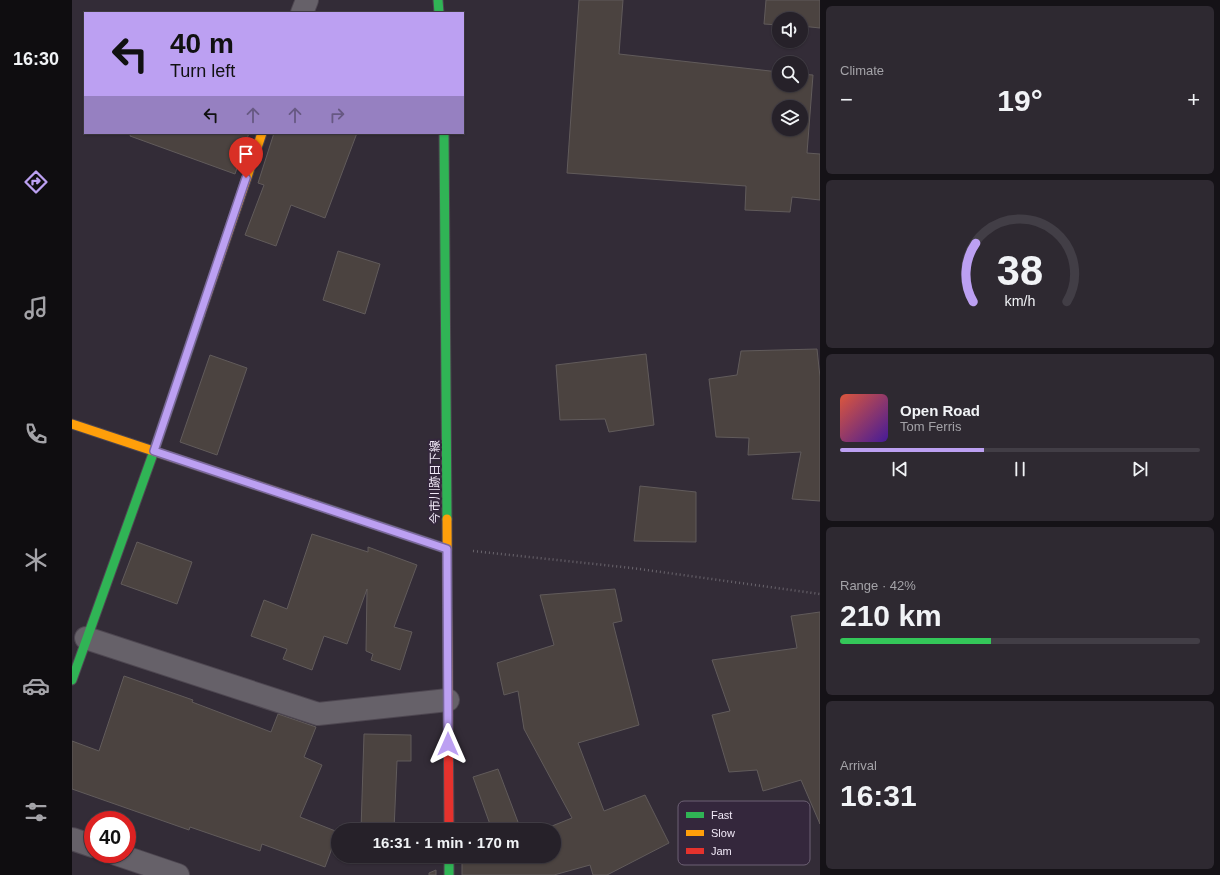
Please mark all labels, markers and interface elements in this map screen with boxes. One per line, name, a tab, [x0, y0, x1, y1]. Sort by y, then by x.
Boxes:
map controls	[772, 12, 808, 136]
button: sound	[772, 12, 808, 48]
icon: left	[104, 28, 156, 80]
text: 40 m	[170, 28, 234, 59]
text: 16:30	[13, 49, 59, 69]
button: search	[772, 56, 808, 92]
text: Turn left	[170, 61, 235, 81]
text: Climate	[840, 63, 884, 78]
text: 19°	[997, 84, 1043, 117]
text: −	[840, 87, 853, 112]
text: +	[1187, 87, 1200, 112]
button: layers	[772, 100, 808, 136]
icon: left	[200, 104, 222, 126]
icon: ahead	[242, 104, 264, 126]
icon: ahead	[284, 104, 306, 126]
icon: right	[326, 104, 348, 126]
pin	[229, 137, 263, 178]
icon: arrive	[235, 143, 257, 165]
icon: directions	[22, 168, 50, 196]
text: 38	[997, 246, 1043, 293]
text: km/h	[1005, 292, 1036, 308]
icon: music	[22, 294, 50, 322]
text: Open Road	[900, 402, 980, 419]
text: Tom Ferris	[900, 419, 961, 434]
icon: phone	[22, 420, 50, 448]
street label: 今市川跡日下線	[428, 440, 442, 524]
icon: previous	[889, 458, 911, 480]
icon: pause	[1009, 458, 1031, 480]
icon: next	[1129, 458, 1151, 480]
icon: climate	[22, 546, 50, 574]
text: Range · 42%	[840, 578, 916, 593]
text: 210 km	[840, 599, 942, 632]
icon: car	[22, 672, 50, 700]
position arrow	[427, 723, 469, 765]
text: Arrival	[840, 758, 877, 773]
text: 16:31	[840, 779, 917, 812]
icon: filters	[22, 798, 50, 826]
legend	[678, 801, 810, 865]
text: Fast	[711, 809, 732, 821]
speed limit sign: 40	[84, 811, 136, 863]
text: Slow	[711, 827, 735, 839]
text: 16:31 · 1 min · 170 m	[373, 834, 519, 851]
text: Jam	[711, 845, 732, 857]

